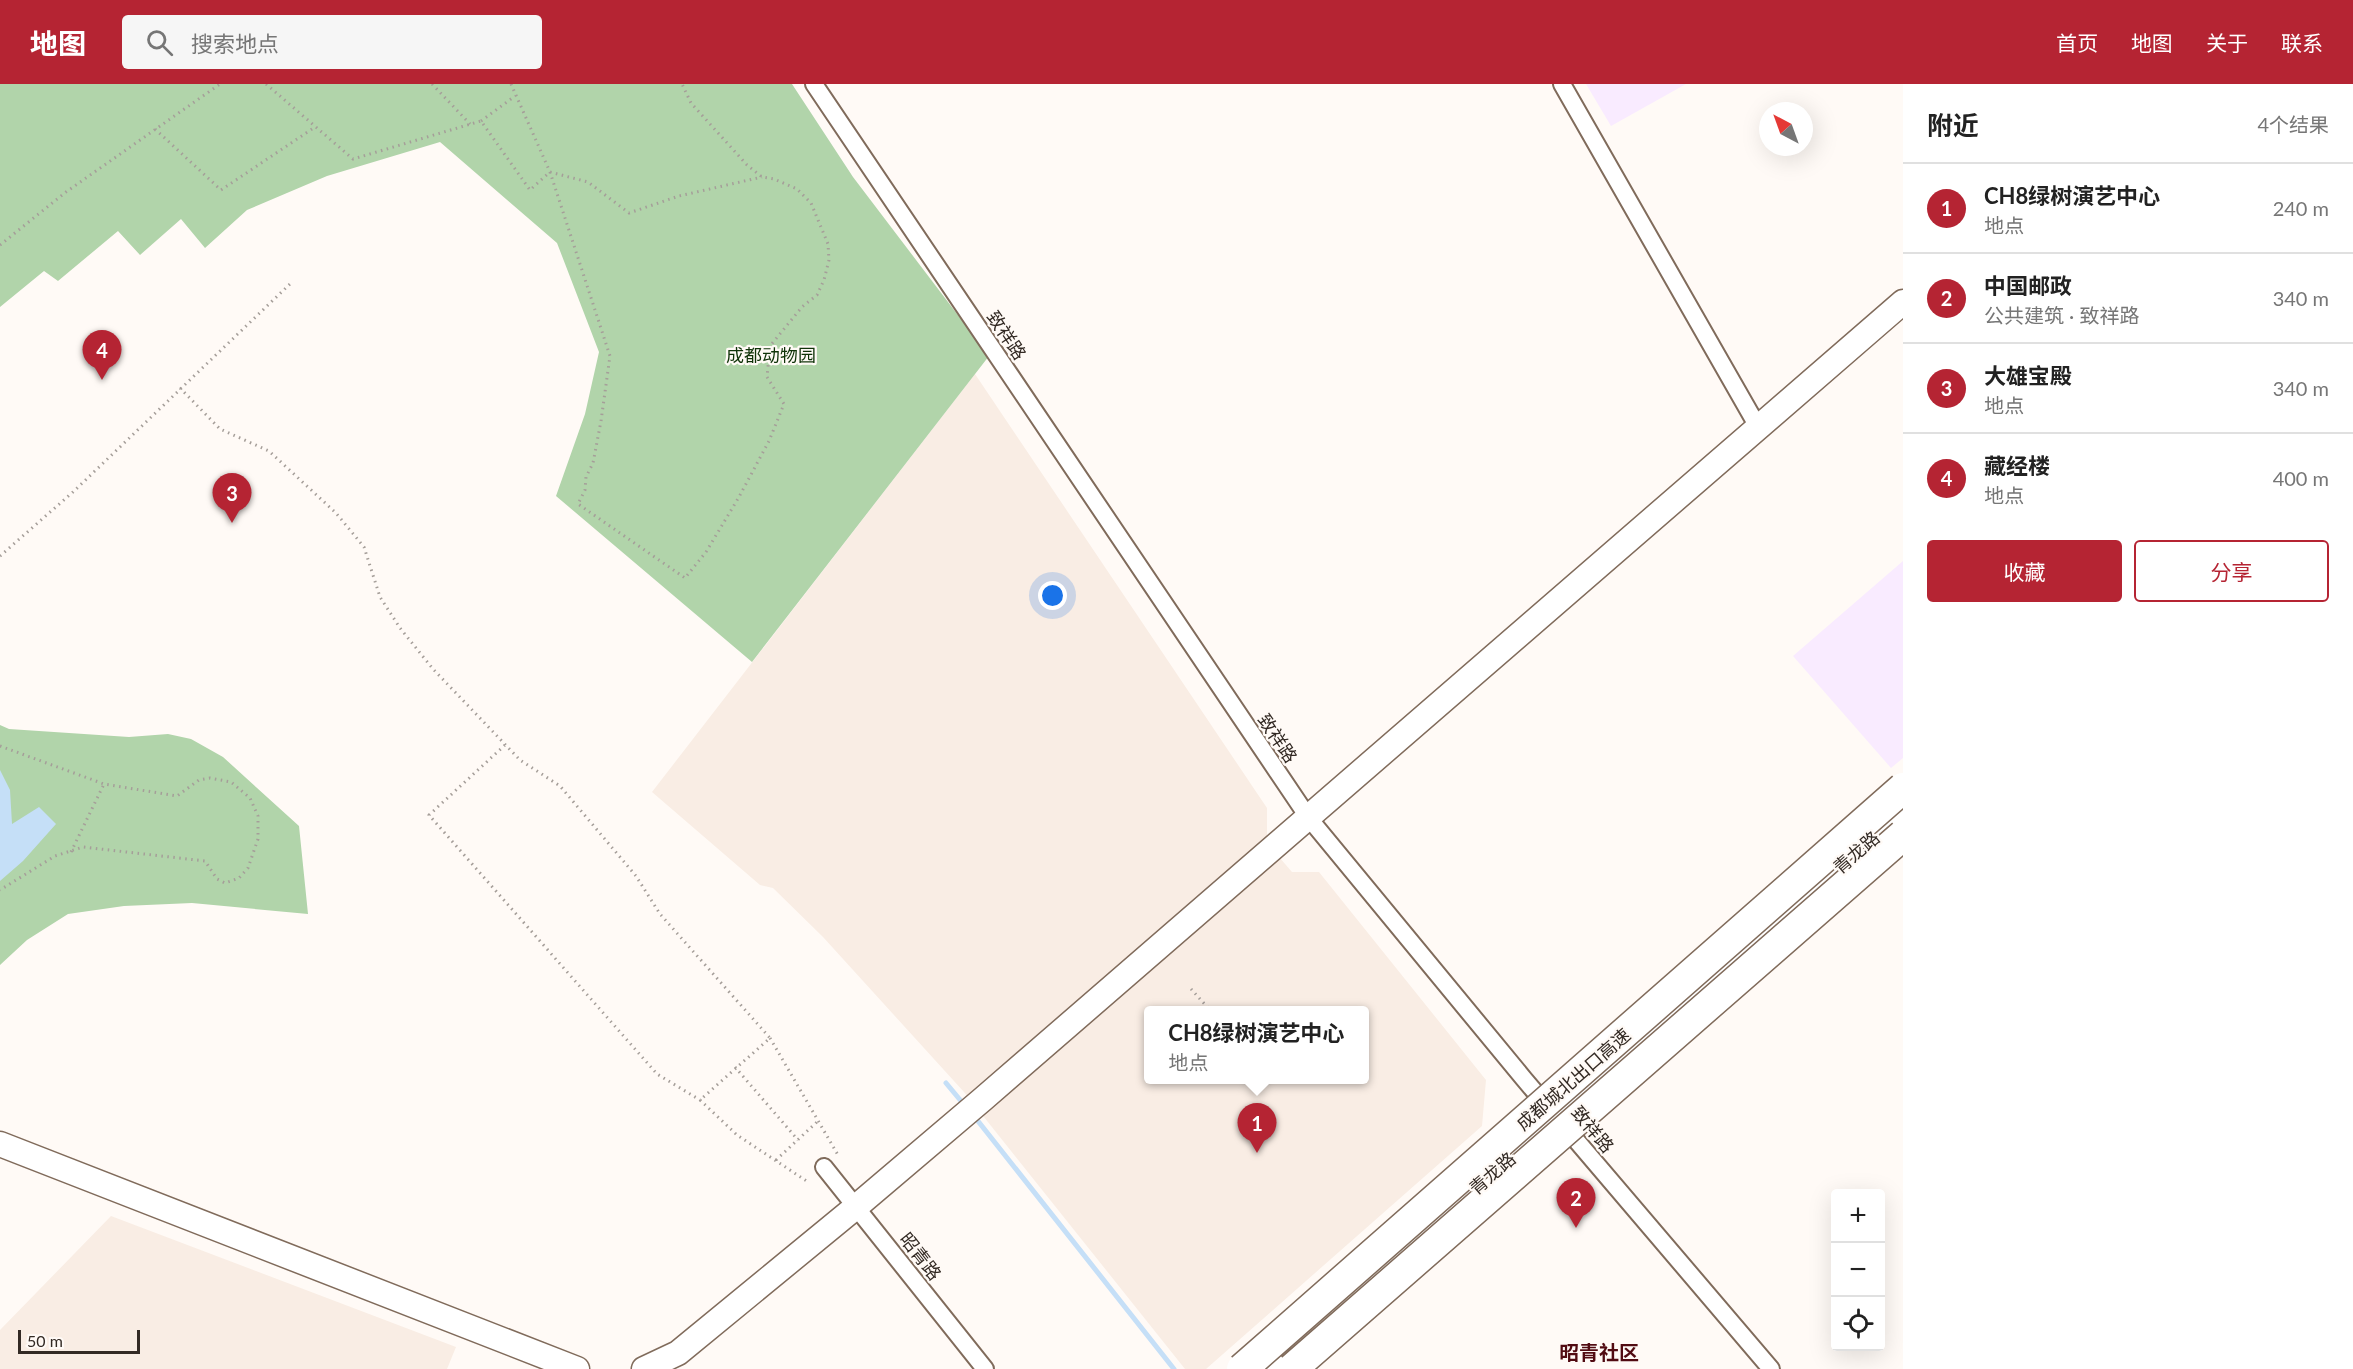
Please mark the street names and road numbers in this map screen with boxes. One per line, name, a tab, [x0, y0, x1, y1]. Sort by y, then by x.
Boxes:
street label: 致祥路	[983, 306, 1031, 364]
street label: 致祥路	[1254, 709, 1302, 767]
street label: 青龙路	[1828, 826, 1884, 878]
street label: 成都城北出口高速	[1511, 1023, 1635, 1135]
street label: 致祥路	[1567, 1101, 1619, 1157]
street label: 青龙路	[1464, 1147, 1520, 1199]
street label: 昭青路	[896, 1228, 946, 1284]

